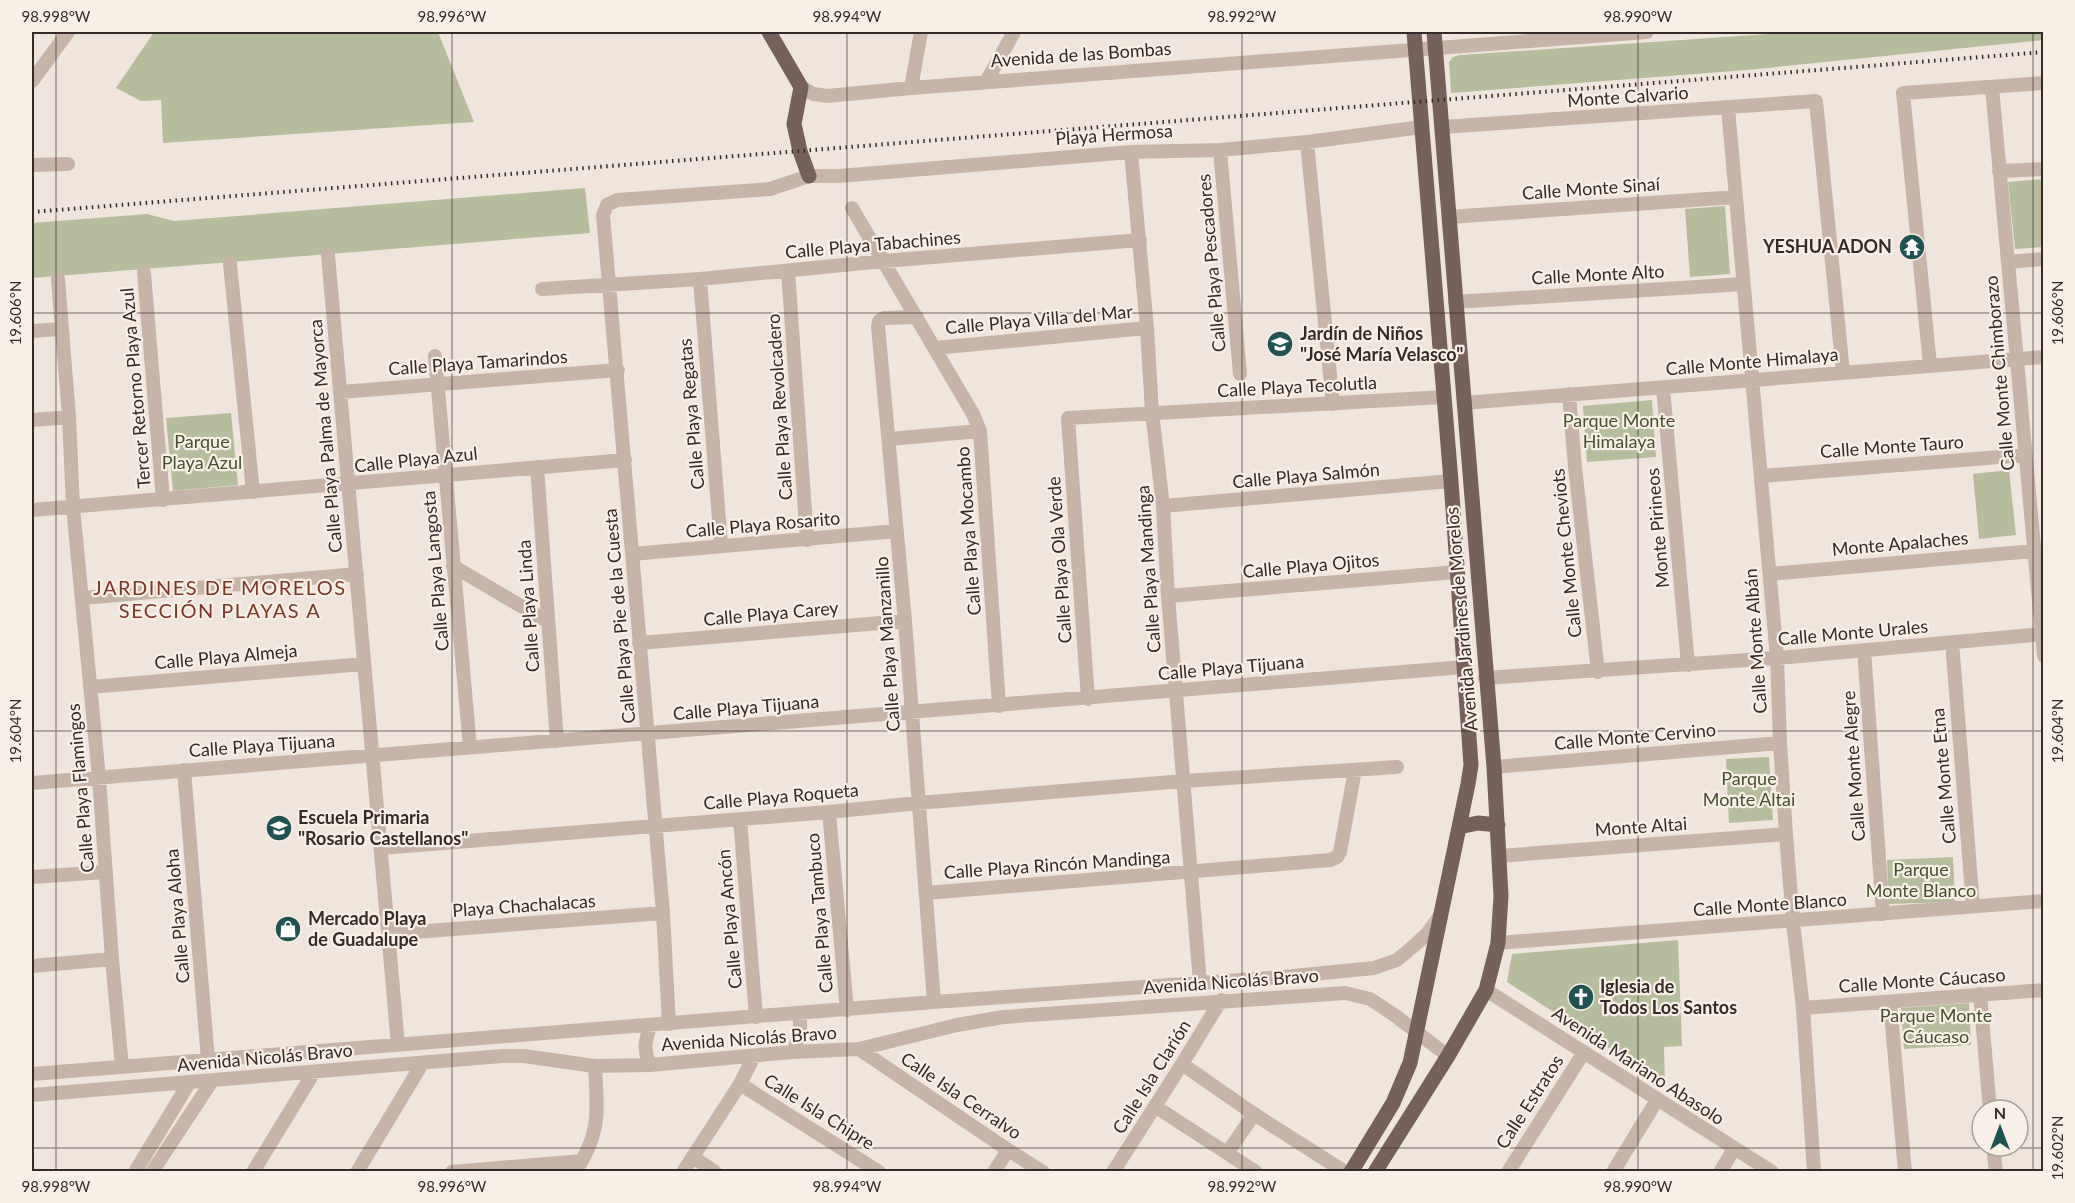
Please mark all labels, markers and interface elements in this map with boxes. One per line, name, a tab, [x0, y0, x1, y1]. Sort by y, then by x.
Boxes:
text: 98.998°W	[22, 7, 91, 25]
text: 98.996°W	[418, 7, 487, 25]
text: 98.994°W	[813, 7, 882, 25]
text: 98.992°W	[1208, 7, 1277, 25]
text: 98.990°W	[1604, 7, 1673, 25]
street label: Avenida de las Bombas	[990, 37, 1172, 71]
street label: Monte Calvario	[1567, 81, 1689, 111]
street label: Playa Hermosa	[1054, 119, 1173, 149]
street label: Calle Monte Sinaí	[1521, 172, 1661, 204]
street label: Calle Playa Pescadores	[1192, 173, 1230, 353]
street label: Calle Playa Tabachines	[784, 225, 962, 263]
temple icon: YESHUA ADON	[1897, 232, 1927, 262]
place label: YESHUA ADON	[1762, 235, 1892, 257]
street label: Calle Monte Alto	[1531, 260, 1665, 288]
street label: Calle Monte Chimborazo	[1980, 275, 2018, 472]
text: 19.606°N	[6, 281, 24, 345]
text: 19.606°N	[2048, 281, 2066, 345]
street label: Tercer Retorno Playa Azul	[115, 287, 155, 489]
street label: Calle Playa Villa del Mar	[944, 300, 1134, 338]
street label: Calle Playa Revolcadero	[762, 313, 796, 501]
street label: Calle Playa Palma de Mayorca	[304, 318, 346, 554]
place label: Jardín de Niños "José María Velasco"	[1300, 322, 1463, 365]
school or university icon: Jardín de Niños "José María Velasco"	[1265, 329, 1295, 359]
street label: Calle Playa Regatas	[673, 337, 709, 491]
street label: Calle Monte Himalaya	[1665, 342, 1839, 380]
street label: Calle Playa Tamarindos	[388, 345, 569, 379]
street label: Calle Playa Tecolutla	[1217, 371, 1377, 401]
park label: Parque Monte Himalaya	[1563, 409, 1675, 452]
park label: Parque Playa Azul	[162, 430, 242, 473]
street label: Calle Monte Tauro	[1819, 430, 1965, 462]
street label: Calle Playa Azul	[353, 442, 479, 476]
street label: Calle Playa Mocambo	[951, 446, 985, 616]
street label: Calle Playa Salmón	[1231, 458, 1381, 492]
street label: Calle Monte Cheviots	[1546, 467, 1586, 639]
street label: Monte Pirineos	[1641, 467, 1673, 589]
street label: Calle Playa Ola Verde	[1042, 476, 1076, 644]
street label: Calle Playa Mandinga	[1131, 484, 1165, 654]
street label: Calle Playa Langosta	[417, 490, 453, 652]
street label: Calle Playa Rosarito	[685, 506, 841, 542]
street label: Avenida Jardines de Morelos	[1440, 506, 1482, 732]
street label: Calle Playa Pie de la Cuesta	[599, 508, 639, 725]
street label: Monte Apalaches	[1831, 526, 1969, 560]
street label: Calle Playa Linda	[512, 539, 544, 673]
street label: Calle Playa Ojitos	[1242, 548, 1380, 582]
street label: Calle Playa Manzanillo	[870, 556, 904, 732]
street label: Calle Monte Albán	[1739, 568, 1771, 714]
district label: JARDINES DE MORELOS SECCIÓN PLAYAS A	[93, 575, 347, 622]
street label: Calle Playa Carey	[702, 596, 840, 630]
street label: Calle Monte Urales	[1777, 614, 1929, 650]
street label: Calle Playa Almeja	[154, 639, 298, 673]
street label: Calle Playa Tijuana	[1157, 650, 1305, 684]
street label: Calle Playa Tijuana	[672, 690, 820, 724]
street label: Calle Monte Alegre	[1837, 690, 1869, 842]
text: 19.604°N	[6, 699, 24, 763]
text: 19.604°N	[2048, 699, 2066, 763]
street label: Calle Playa Flamingos	[62, 702, 98, 874]
street label: Calle Monte Etna	[1926, 707, 1960, 845]
street label: Calle Monte Cervino	[1553, 718, 1717, 754]
street label: Calle Playa Tijuana	[188, 729, 336, 761]
park label: Parque Monte Altai	[1703, 767, 1795, 810]
street label: Calle Playa Roqueta	[702, 778, 859, 814]
place label: Escuela Primaria "Rosario Castellanos"	[298, 806, 468, 849]
street label: Monte Altai	[1594, 812, 1688, 840]
school or university icon: Escuela Primaria "Rosario Castellanos"	[264, 813, 294, 843]
street label: Calle Playa Tambuco	[801, 832, 837, 994]
street label: Calle Playa Rincón Mandinga	[943, 845, 1171, 883]
street label: Calle Playa Aloha	[160, 848, 194, 984]
street label: Calle Playa Ancón	[712, 848, 746, 990]
park label: Parque Monte Blanco	[1866, 858, 1976, 901]
street label: Calle Monte Blanco	[1692, 888, 1848, 920]
street label: Playa Chachalacas	[452, 889, 596, 921]
place label: Mercado Playa de Guadalupe	[308, 907, 426, 950]
shop icon: Mercado Playa de Guadalupe	[273, 914, 303, 944]
street label: Calle Monte Cáucaso	[1838, 963, 2006, 997]
street label: Avenida Nicolás Bravo	[1142, 964, 1319, 998]
place label: Iglesia de Todos Los Santos	[1600, 975, 1737, 1018]
church icon: Iglesia de Todos Los Santos	[1566, 982, 1596, 1012]
street label: Avenida Mariano Abasolo	[1548, 1001, 1729, 1129]
park label: Parque Monte Cáucaso	[1880, 1004, 1992, 1047]
street label: Calle Isla Clarión	[1107, 1015, 1195, 1138]
street label: Avenida Nicolás Bravo	[660, 1021, 837, 1055]
street label: Avenida Nicolás Bravo	[176, 1038, 354, 1076]
street label: Calle Isla Cerralvo	[897, 1047, 1026, 1144]
street label: Calle Estratos	[1491, 1050, 1568, 1153]
street label: Calle Isla Chipre	[760, 1068, 879, 1154]
north arrow	[1970, 1098, 2030, 1158]
text: N	[1994, 1103, 2006, 1122]
text: 19.602°N	[2048, 1116, 2066, 1180]
text: 98.998°W	[22, 1177, 91, 1195]
text: 98.996°W	[418, 1177, 487, 1195]
text: 98.994°W	[813, 1177, 882, 1195]
text: 98.992°W	[1208, 1177, 1277, 1195]
text: 98.990°W	[1604, 1177, 1673, 1195]

